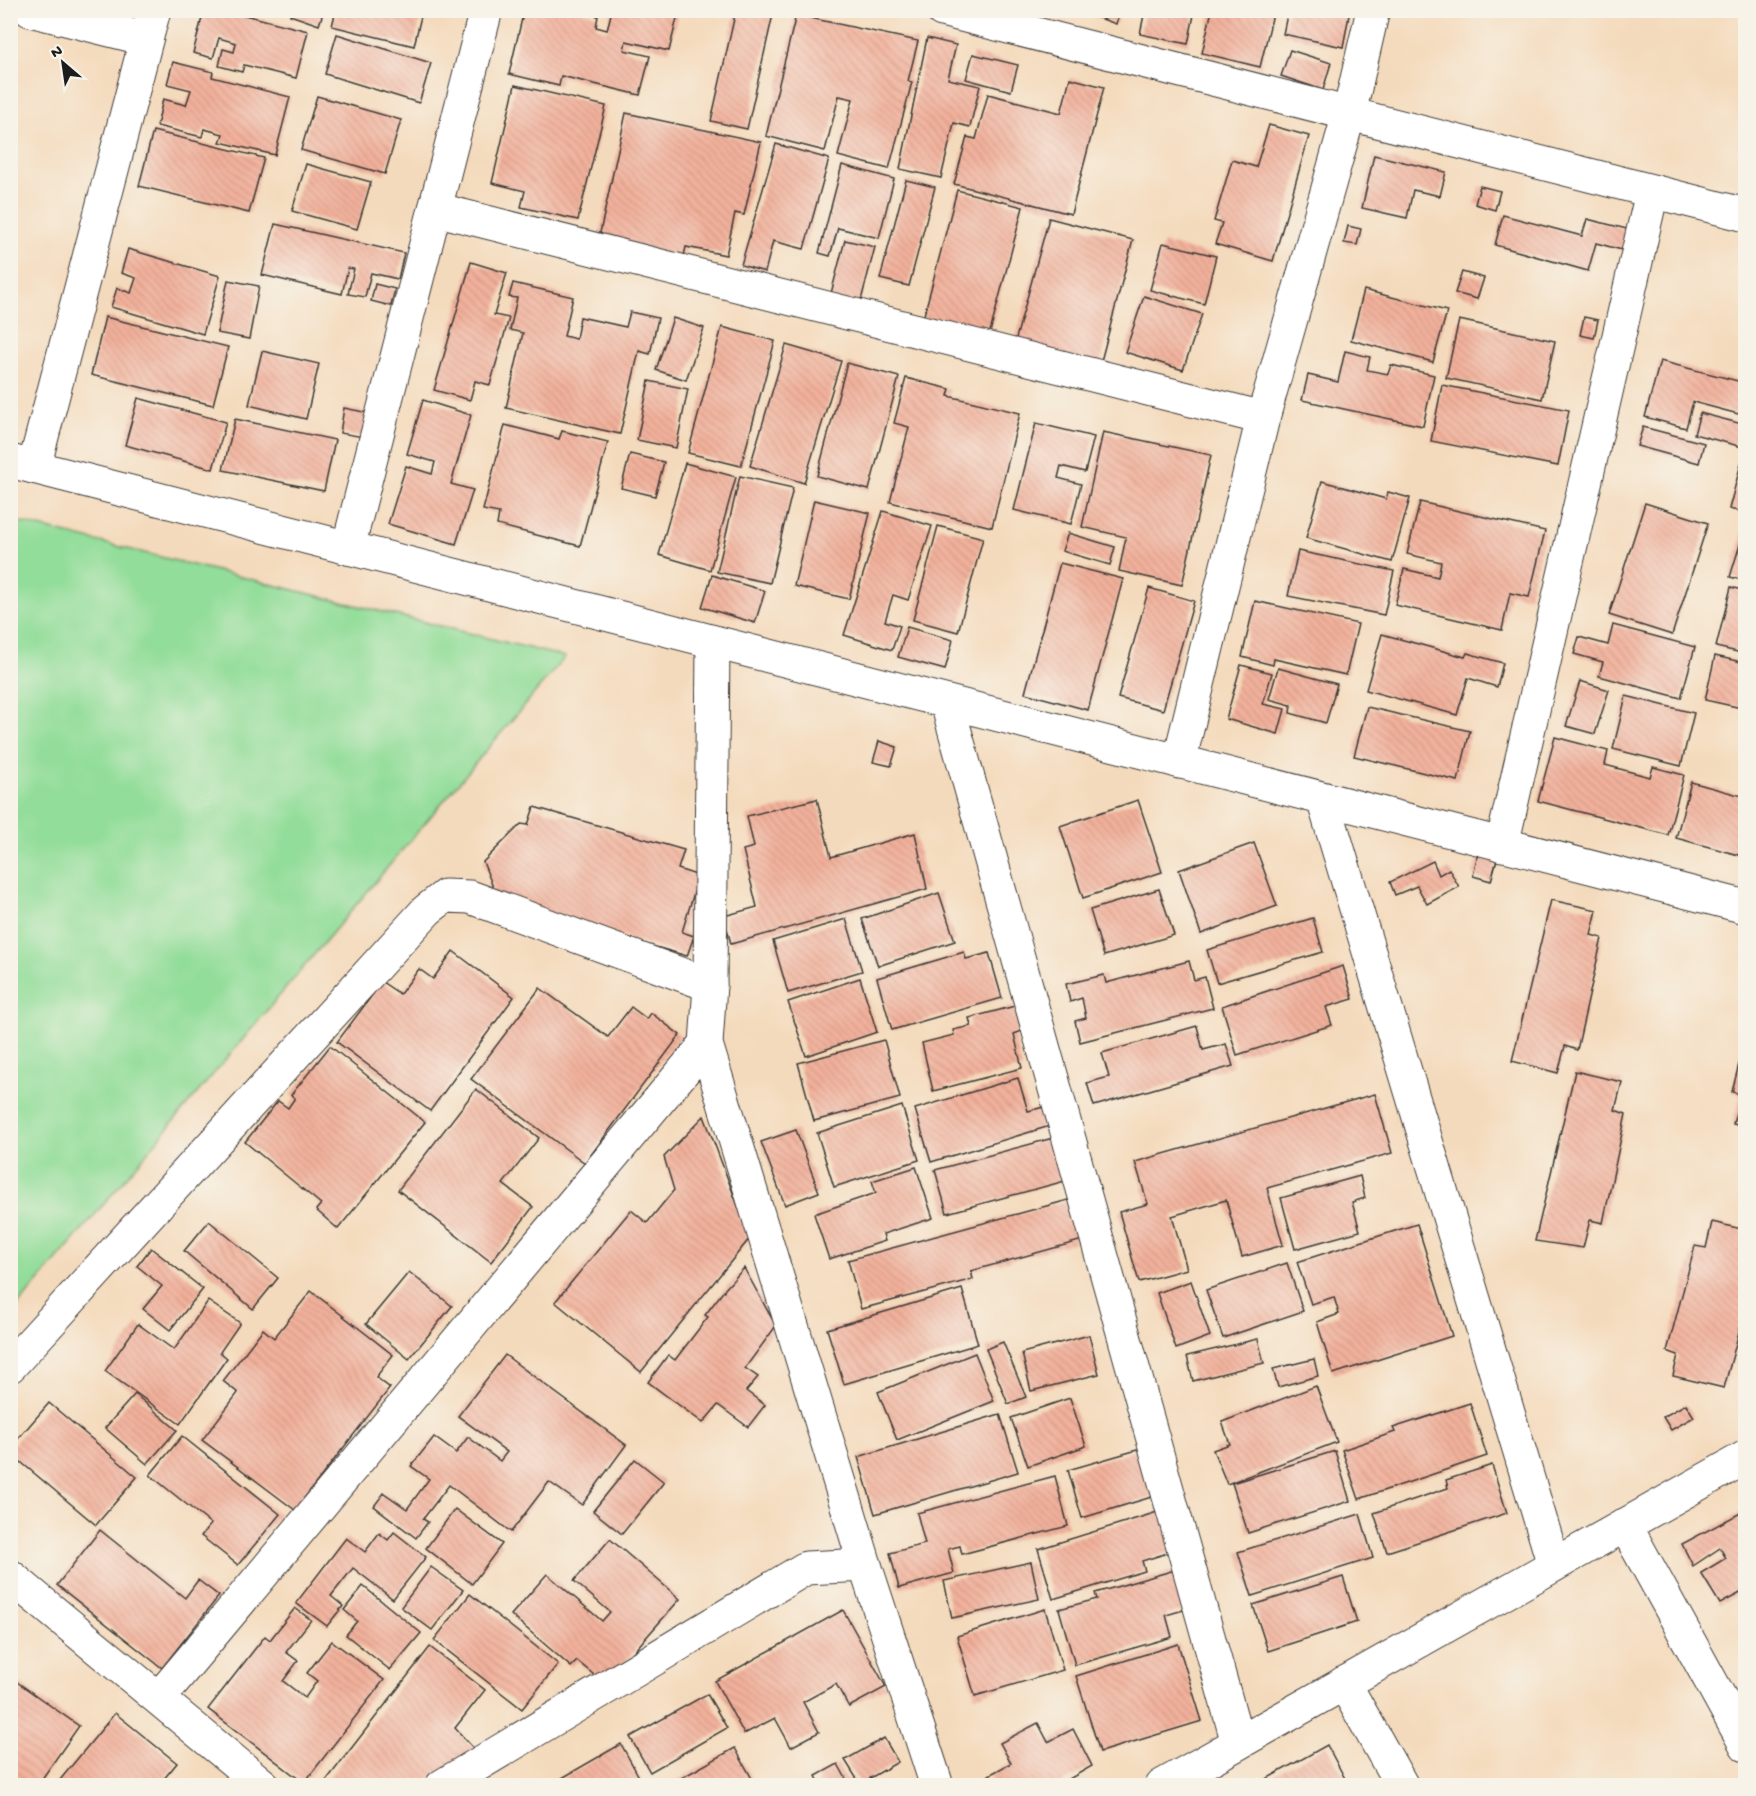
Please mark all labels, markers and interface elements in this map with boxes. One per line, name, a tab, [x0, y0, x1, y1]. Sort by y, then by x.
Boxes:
north arrow	[33, 33, 93, 93]
text: N	[48, 42, 67, 64]

